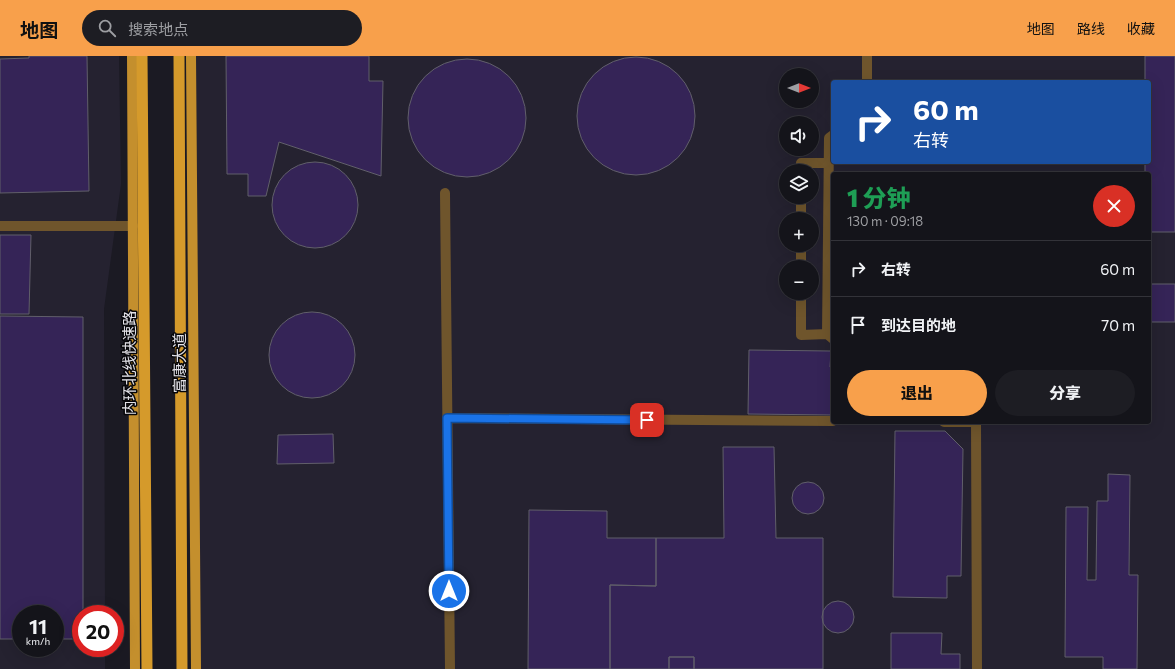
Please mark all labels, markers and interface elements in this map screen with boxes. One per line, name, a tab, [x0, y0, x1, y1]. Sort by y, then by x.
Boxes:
search box	[82, 10, 362, 46]
icon: search	[96, 17, 118, 39]
text: 地图	[20, 18, 58, 41]
text: 搜索地点	[128, 20, 188, 38]
text: 地图	[1027, 20, 1055, 37]
text: 路线	[1077, 20, 1105, 37]
text: 收藏	[1127, 20, 1155, 37]
north arrow	[779, 68, 819, 108]
map controls	[779, 68, 819, 300]
text: 60 m	[913, 92, 979, 126]
icon: right	[847, 96, 899, 148]
button: sound	[779, 116, 819, 156]
text: 右转	[913, 129, 949, 151]
button: layers	[779, 164, 819, 204]
text: 1 分钟	[847, 183, 911, 212]
button: close	[1093, 185, 1135, 227]
button: +	[779, 212, 819, 252]
text: 130 m · 09:18	[847, 213, 923, 229]
icon: right	[847, 258, 869, 280]
button: −	[779, 260, 819, 300]
text: 右转	[881, 260, 911, 278]
text: 60 m	[1100, 260, 1135, 278]
street label: 内环北线快速路	[120, 310, 138, 416]
icon: arrive	[847, 314, 869, 336]
text: 到达目的地	[881, 316, 956, 334]
text: 70 m	[1101, 316, 1135, 334]
street label: 富康大道	[170, 333, 188, 393]
button: 退出	[847, 370, 987, 416]
button: 分享	[995, 370, 1135, 416]
pin	[630, 403, 664, 437]
icon: arrive	[636, 409, 658, 431]
position arrow	[428, 570, 470, 612]
speed limit sign: 20	[72, 605, 124, 657]
text: 11	[29, 614, 47, 638]
text: km/h	[26, 635, 50, 647]

